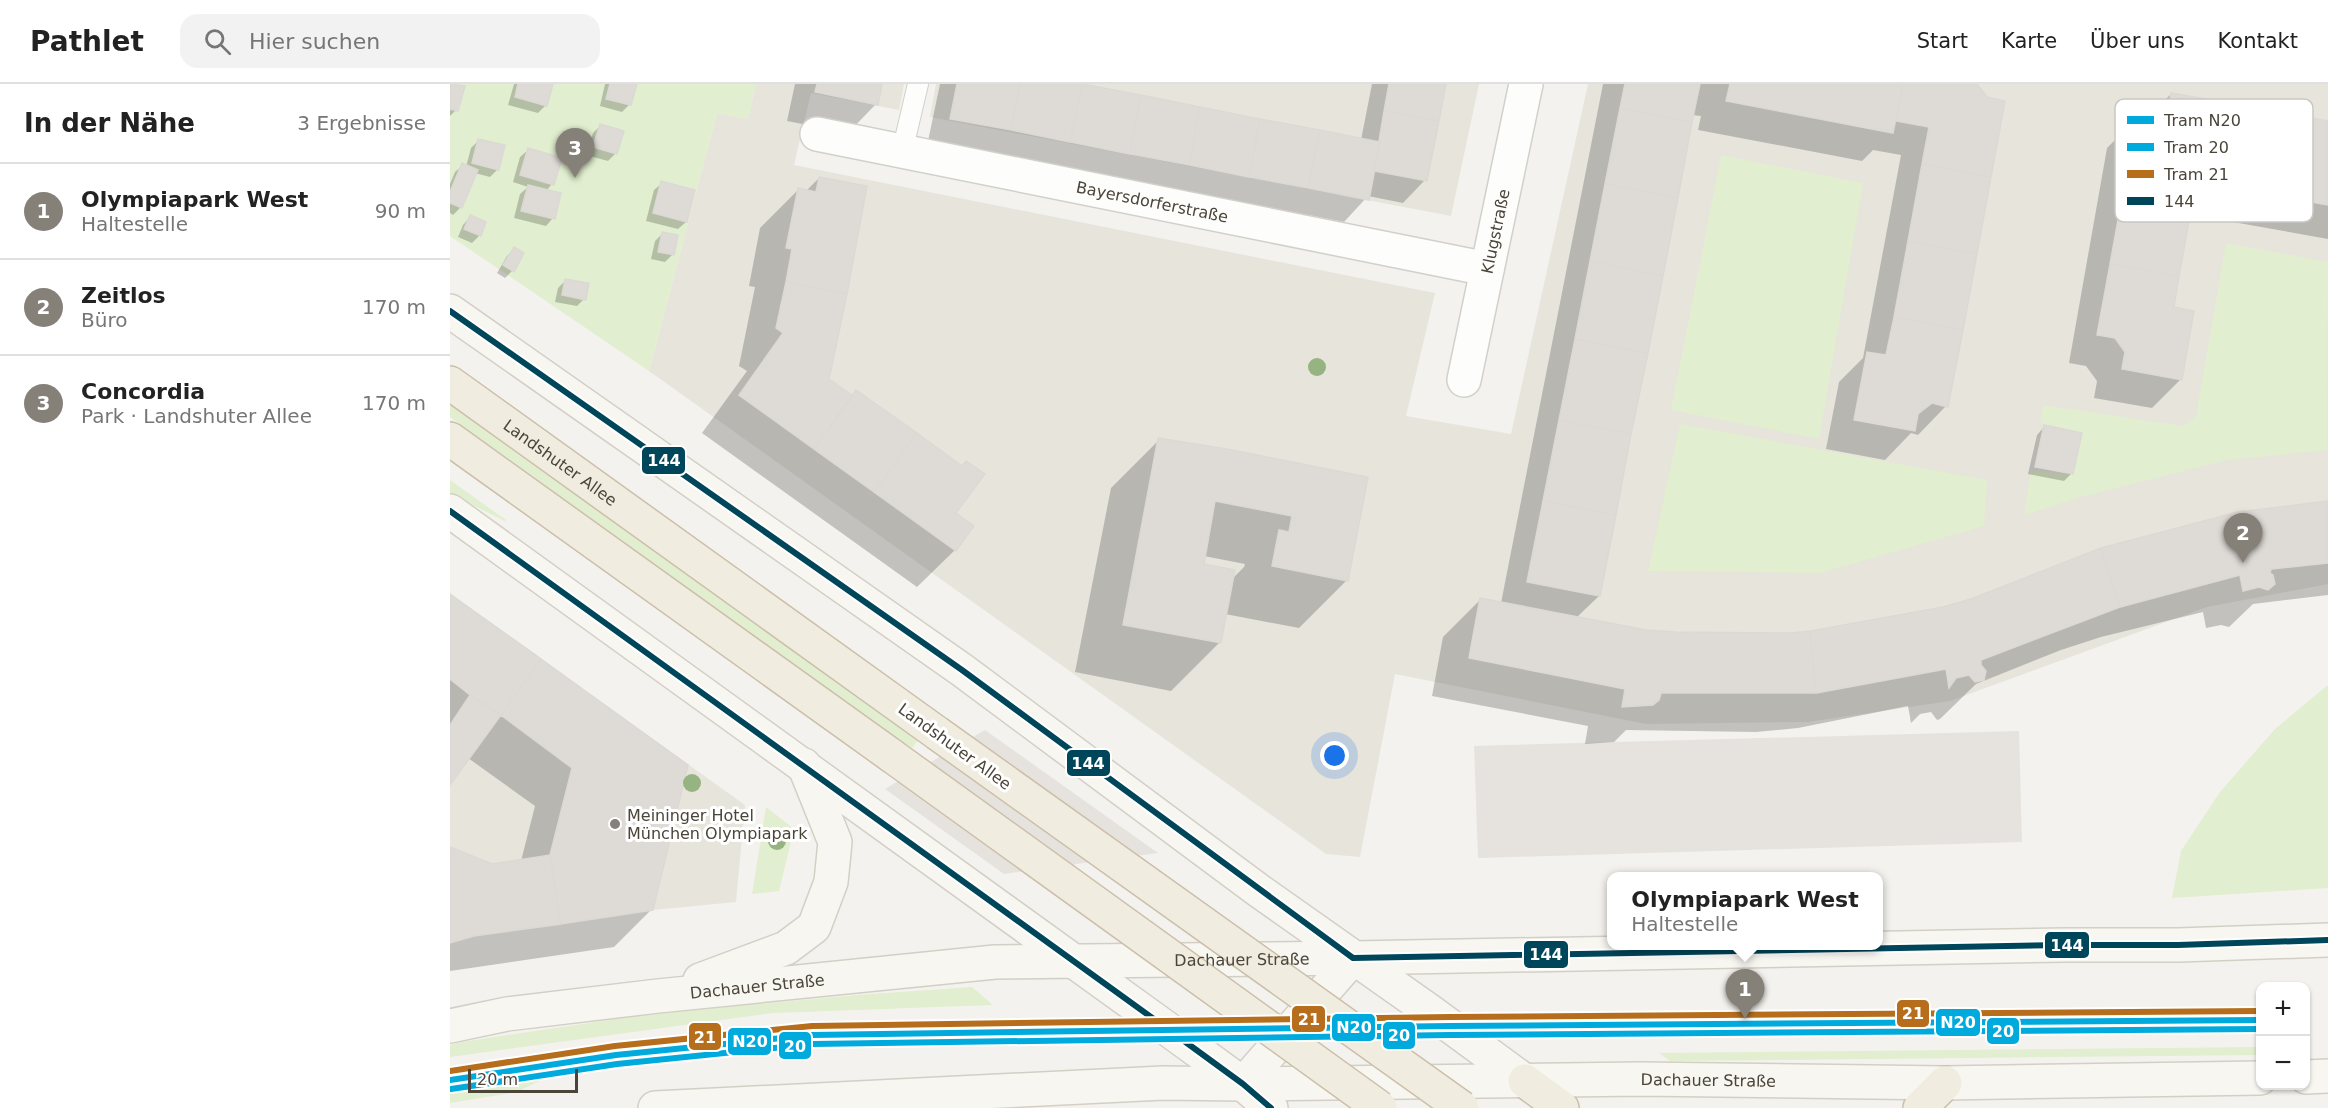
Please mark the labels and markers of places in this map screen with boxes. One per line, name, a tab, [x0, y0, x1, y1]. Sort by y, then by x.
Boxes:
pin: 3	[556, 128, 594, 178]
pin: 2	[2224, 514, 2262, 563]
place label: Meininger Hotel München Olympiapark	[627, 806, 808, 843]
marker: Meininger Hotel München Olympiapark	[608, 817, 622, 831]
pin: 1	[1726, 970, 1764, 1019]

